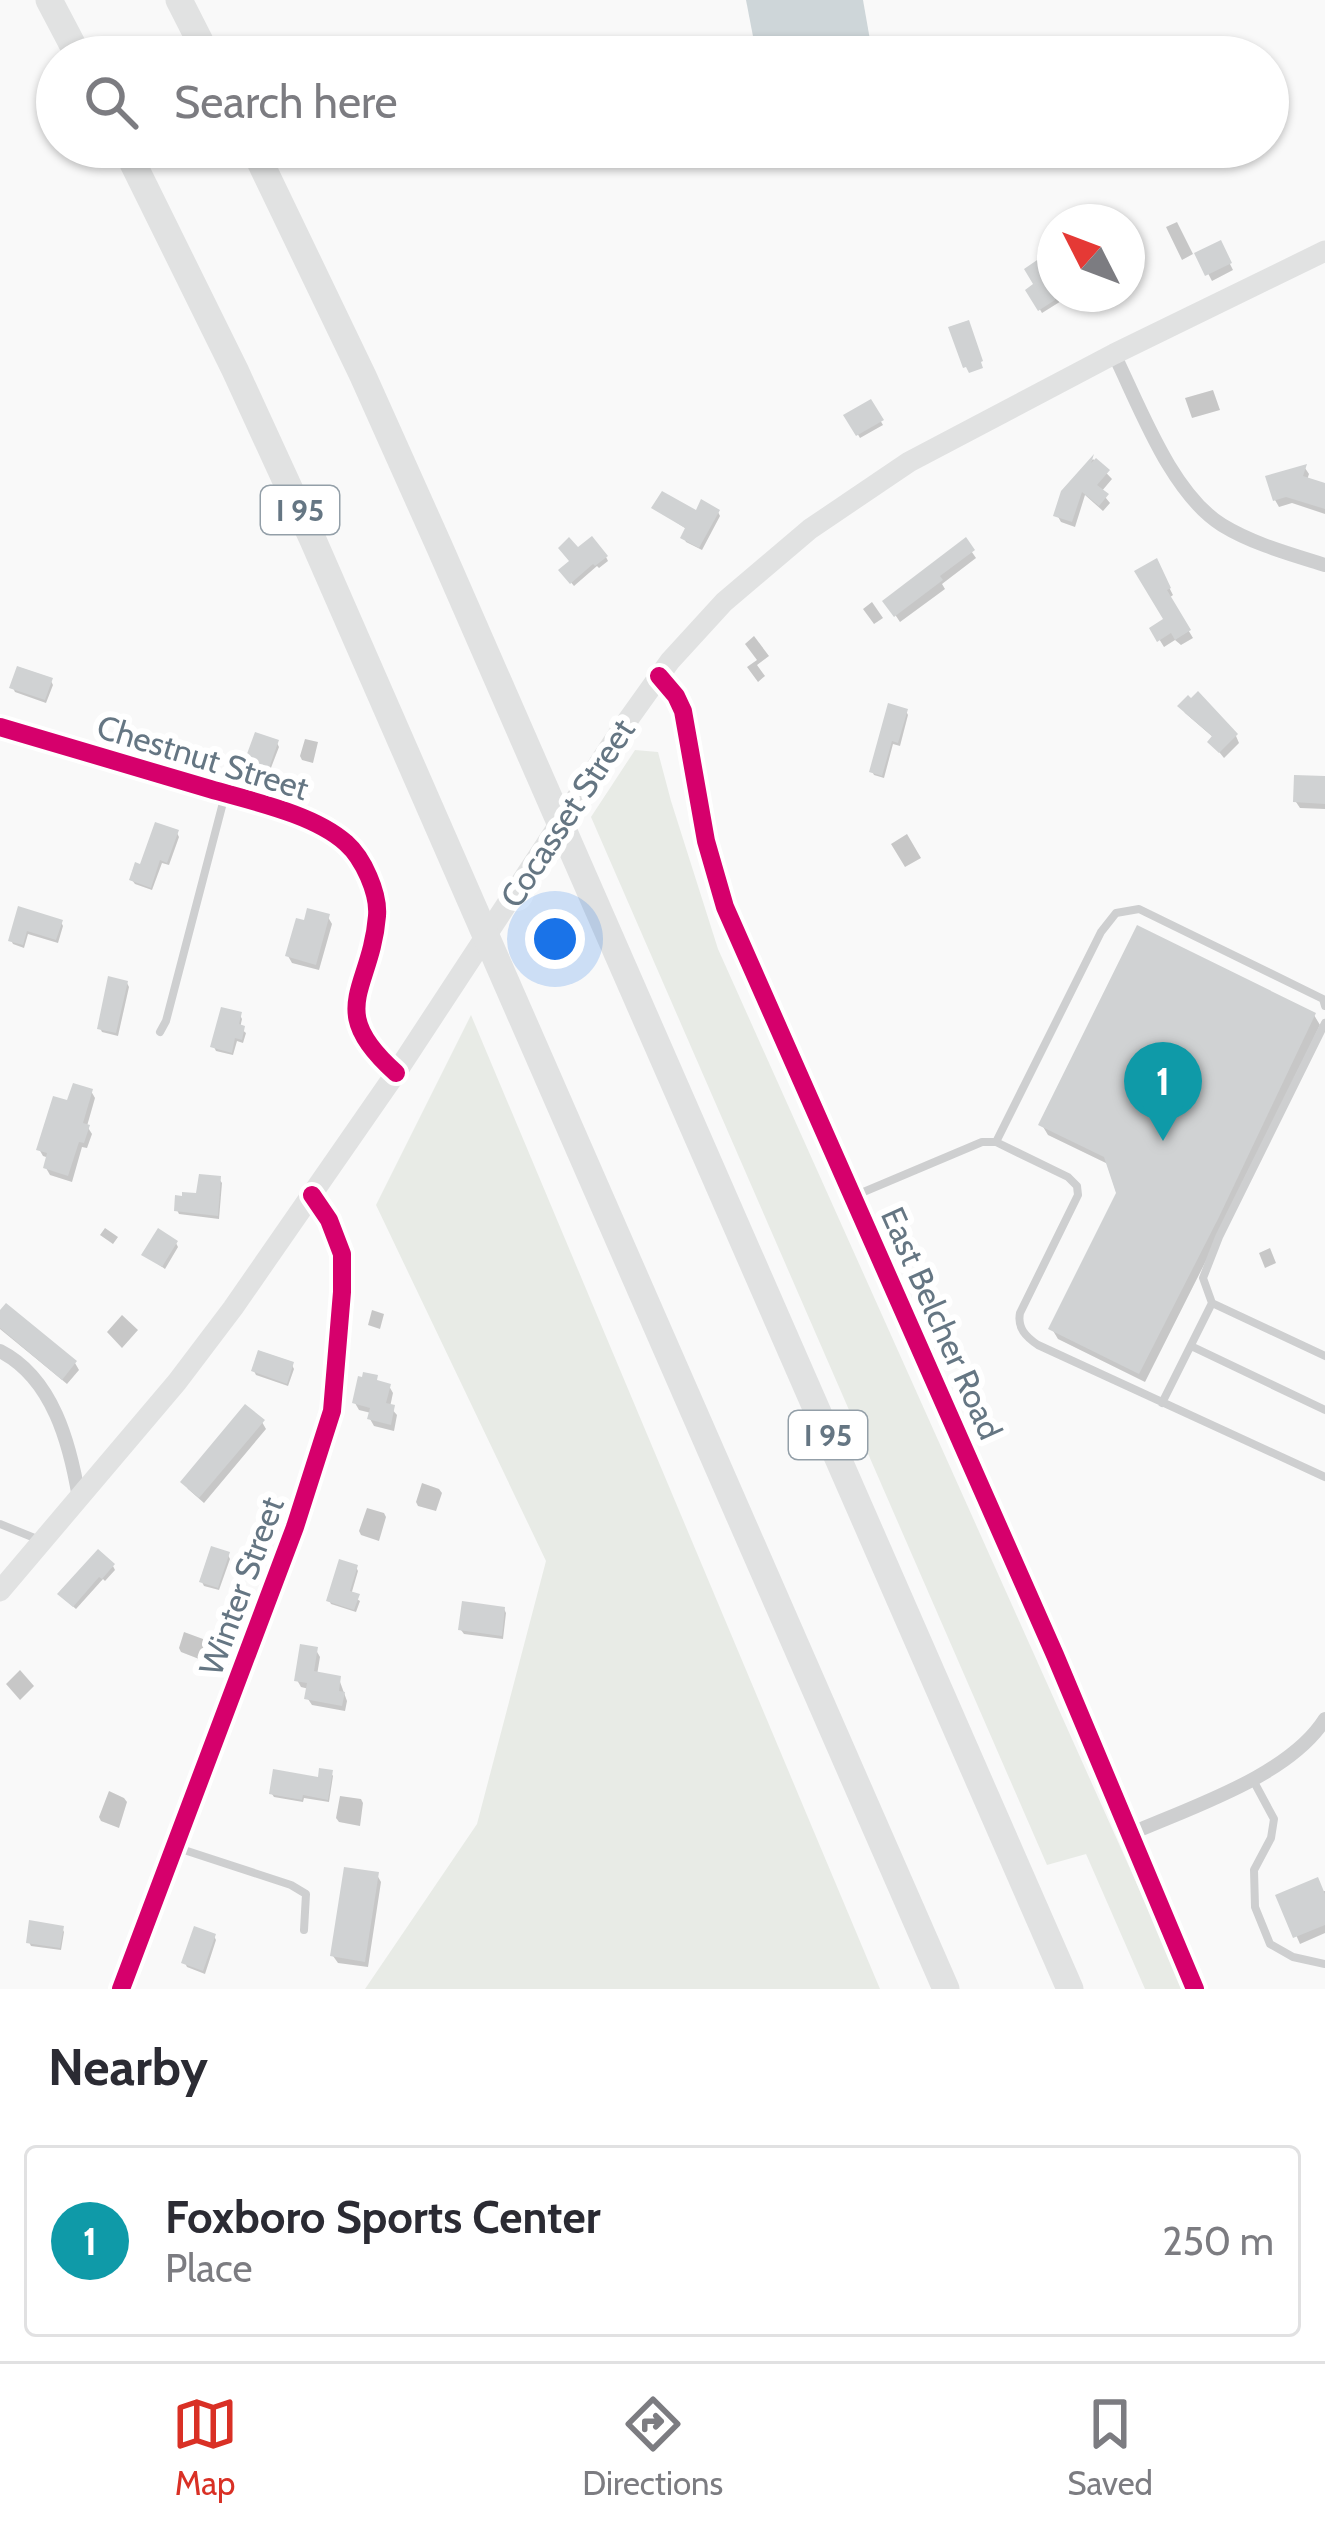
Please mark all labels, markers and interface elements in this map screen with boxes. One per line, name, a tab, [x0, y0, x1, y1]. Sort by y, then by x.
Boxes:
search box	[36, 36, 1289, 168]
icon: search	[78, 69, 144, 135]
text: Search here	[174, 75, 398, 129]
north arrow	[1037, 204, 1145, 312]
road number: I 95	[261, 486, 339, 534]
street label: Chestnut Street	[92, 706, 314, 808]
street label: Cocasset Street	[491, 711, 643, 915]
your location	[525, 909, 585, 969]
pin: 1	[1124, 1042, 1202, 1141]
street label: East Belcher Road	[873, 1201, 1011, 1445]
road number: I 95	[789, 1411, 867, 1459]
street label: Winter Street	[190, 1491, 292, 1681]
text: Nearby	[48, 2036, 208, 2098]
text: Foxboro Sports Center	[165, 2190, 601, 2244]
text: 1	[83, 2217, 97, 2265]
text: 250 m	[1162, 2217, 1274, 2265]
text: Place	[165, 2244, 252, 2292]
tab: Map	[172, 2391, 238, 2503]
tab: Directions	[582, 2391, 723, 2503]
tab: Saved	[1067, 2391, 1153, 2503]

